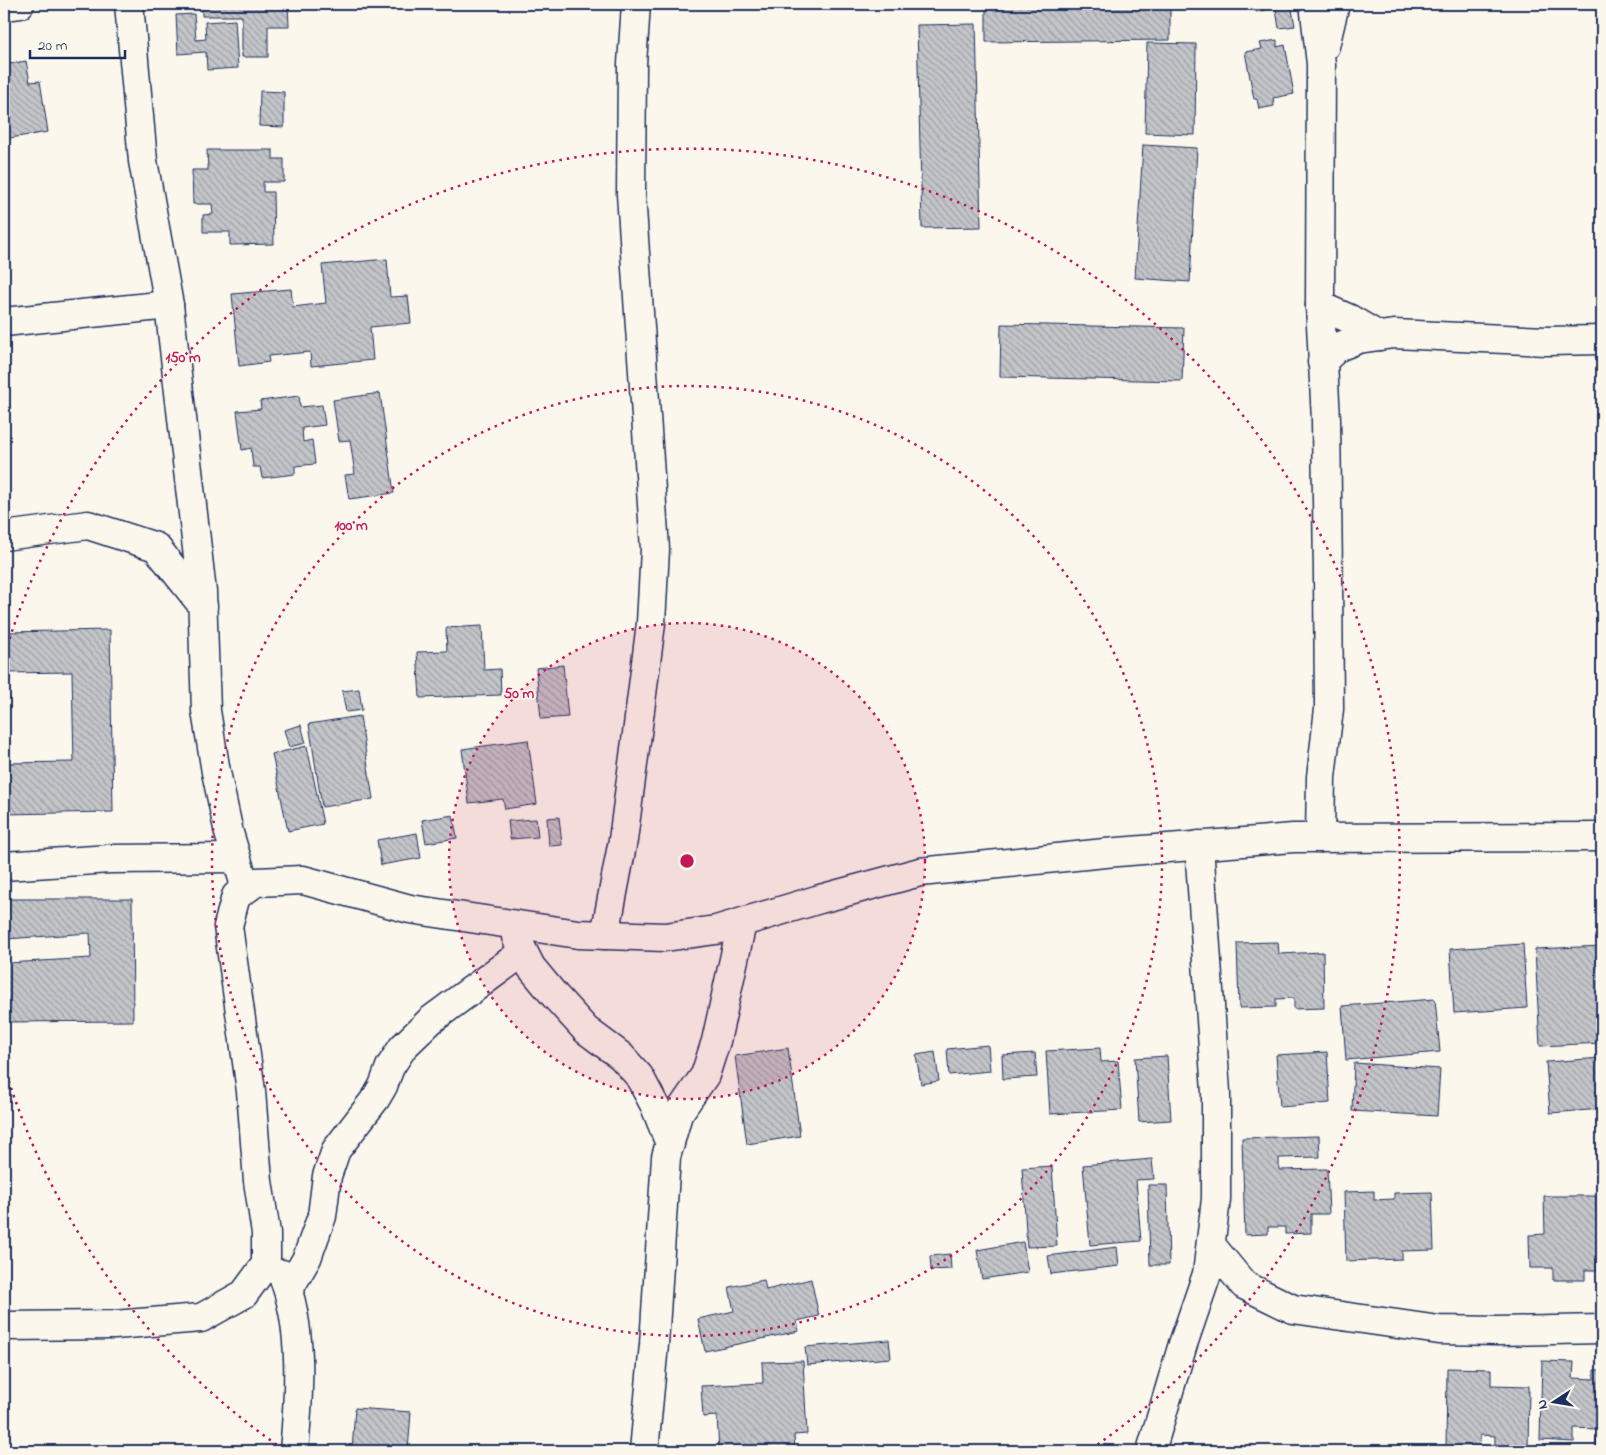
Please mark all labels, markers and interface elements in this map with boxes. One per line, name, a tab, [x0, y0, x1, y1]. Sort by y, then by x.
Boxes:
scale bar	[30, 28, 125, 60]
text: 20 m	[38, 35, 68, 57]
text: 150 m	[165, 347, 201, 369]
text: 100 m	[334, 515, 368, 537]
text: 50 m	[504, 683, 535, 705]
centre of rings	[678, 852, 696, 870]
north arrow	[1528, 1378, 1578, 1428]
text: N	[1531, 1398, 1554, 1411]

